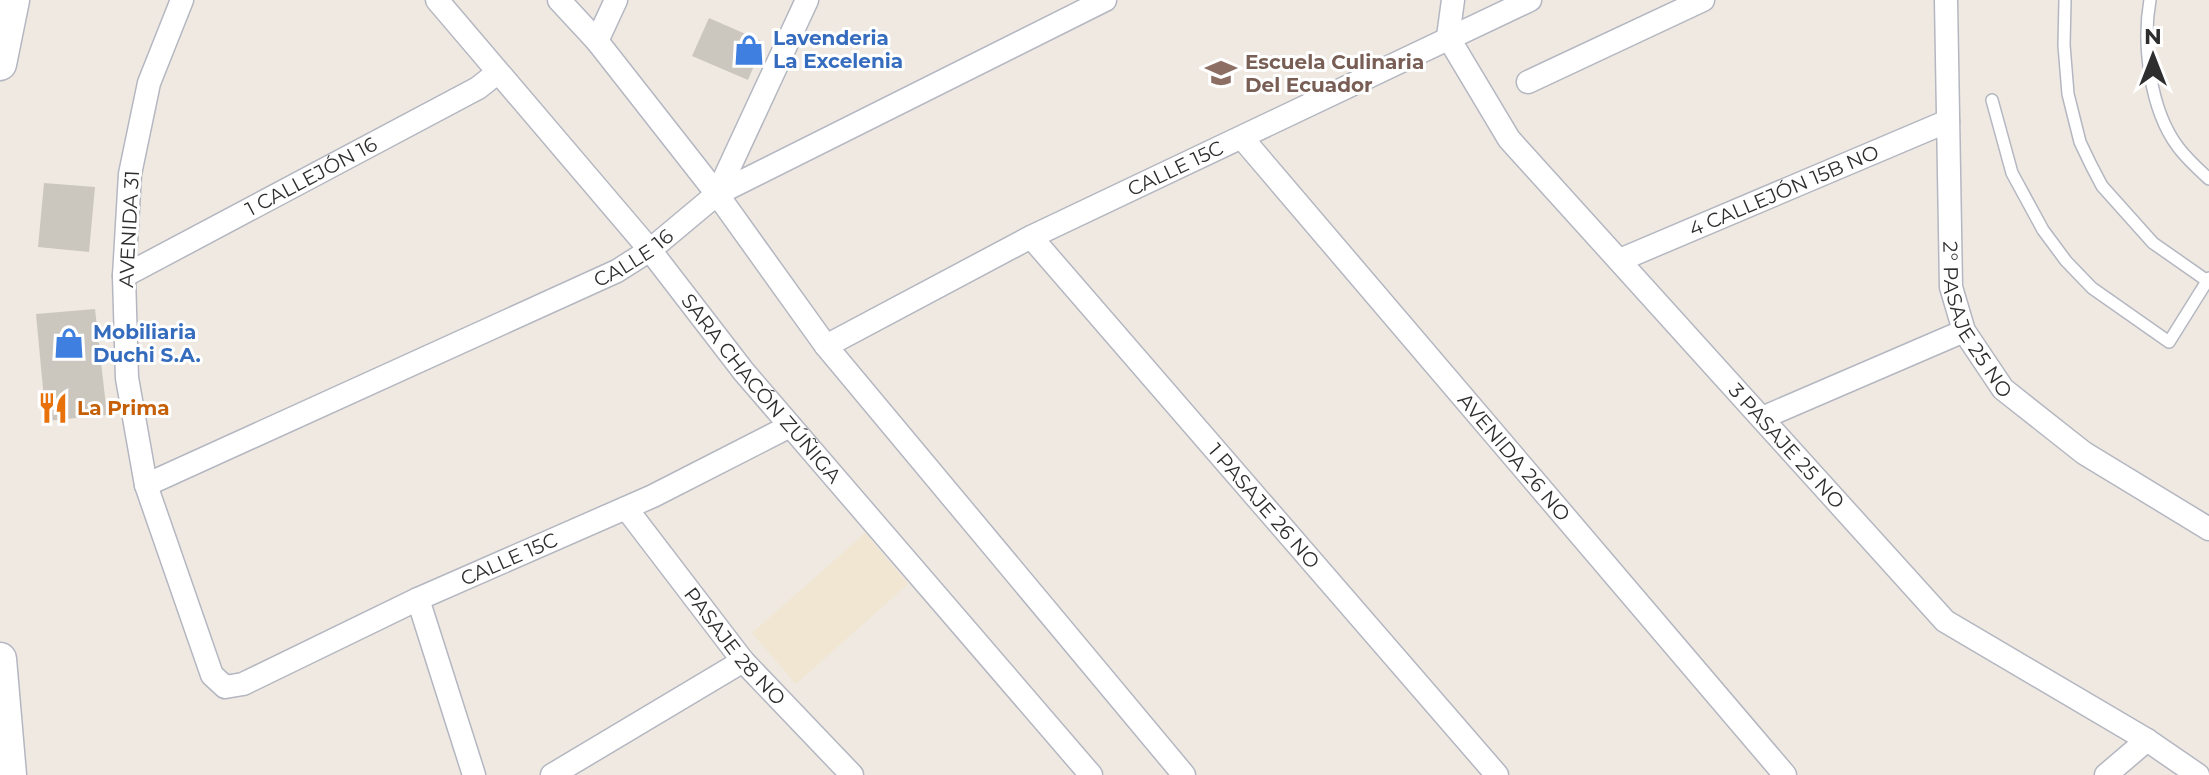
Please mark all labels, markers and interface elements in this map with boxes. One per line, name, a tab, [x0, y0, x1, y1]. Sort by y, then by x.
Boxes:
north arrow	[2113, 16, 2193, 96]
text: N	[2144, 23, 2162, 50]
place label: Lavenderia La Excelenia	[773, 26, 903, 73]
shop icon: Lavenderia La Excelenia	[732, 33, 766, 67]
place label: Escuela Culinaria Del Ecuador	[1245, 50, 1424, 97]
school or university icon: Escuela Culinaria Del Ecuador	[1204, 56, 1238, 90]
street label: 1 CALLEJÓN 16	[241, 132, 381, 221]
street label: CALLE 15C	[1124, 135, 1227, 201]
street label: 4 CALLEJÓN 15B NO	[1685, 140, 1882, 241]
street label: AVENIDA 31	[114, 170, 144, 288]
street label: CALLE 16	[590, 224, 678, 292]
street label: 2° PASAJE 25 NO	[1938, 241, 2017, 402]
street label: SARA CHACÓN ZÚÑIGA	[676, 289, 847, 488]
place label: Mobiliaria Duchi S.A.	[93, 320, 201, 367]
shop icon: Mobiliaria Duchi S.A.	[52, 326, 86, 360]
street label: 3 PASAJE 25 NO	[1724, 378, 1849, 514]
street label: AVENIDA 26 NO	[1453, 388, 1575, 526]
restaurant icon: La Prima	[36, 391, 70, 425]
place label: La Prima	[77, 396, 169, 420]
street label: 1 PASAJE 26 NO	[1203, 439, 1325, 574]
street label: CALLE 15C	[457, 527, 561, 591]
street label: PASAJE 28 NO	[679, 583, 791, 710]

